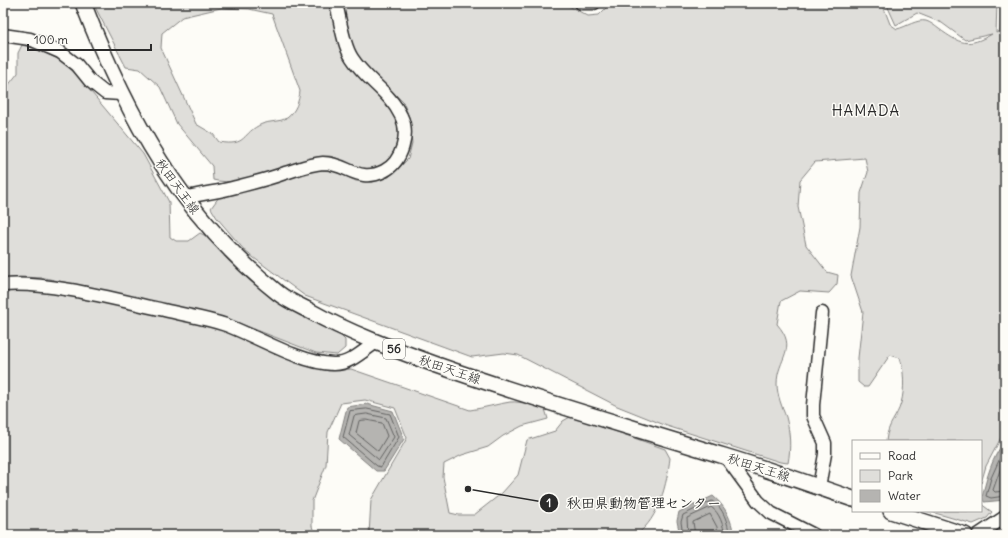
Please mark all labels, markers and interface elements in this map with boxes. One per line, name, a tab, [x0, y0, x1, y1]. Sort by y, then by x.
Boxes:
scale bar	[28, 26, 151, 52]
text: 100 m	[34, 32, 68, 47]
district label: HAMADA	[832, 101, 900, 120]
street label: 秋田天王線	[152, 155, 204, 218]
road number: 56	[383, 339, 405, 359]
street label: 秋田天王線	[416, 351, 484, 388]
legend	[852, 440, 982, 512]
text: Road	[888, 448, 916, 463]
street label: 秋田天王線	[725, 449, 793, 486]
text: Park	[888, 468, 913, 483]
text: Water	[888, 488, 921, 503]
callout: 秋田県動物管理センター	[539, 490, 729, 516]
text: 秋田県動物管理センター	[567, 494, 721, 512]
text: 1	[547, 495, 551, 510]

